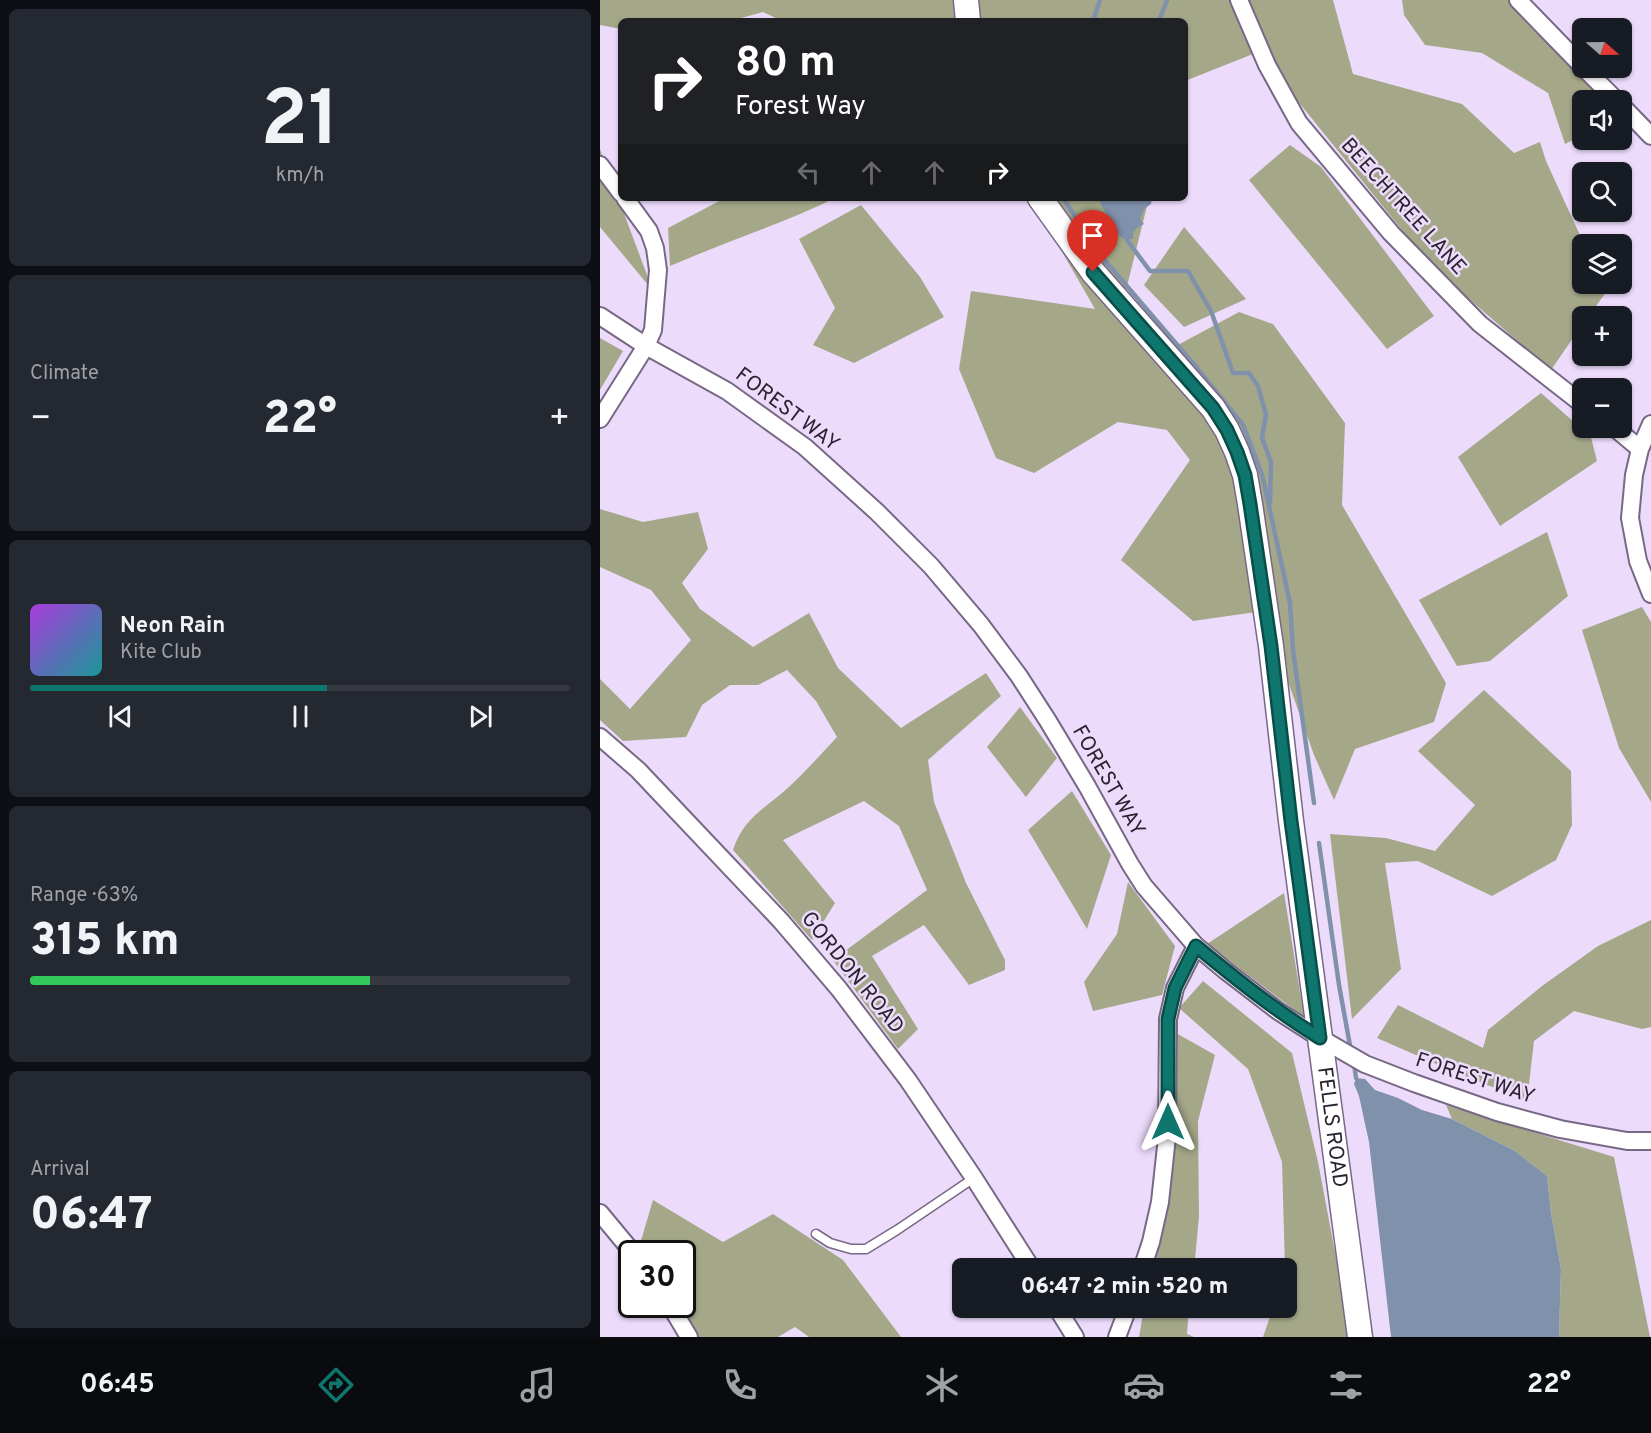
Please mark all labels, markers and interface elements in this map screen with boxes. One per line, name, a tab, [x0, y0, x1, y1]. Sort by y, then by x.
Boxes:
north arrow	[1572, 18, 1632, 78]
map controls	[1572, 18, 1632, 438]
text: 80 m	[735, 38, 836, 91]
icon: right	[636, 42, 714, 120]
text: 21	[261, 74, 339, 173]
text: Forest Way	[735, 90, 866, 124]
button: sound	[1572, 90, 1632, 150]
street label: BEECHTREE LANE	[1334, 133, 1472, 281]
icon: left	[792, 156, 825, 189]
icon: ahead	[855, 156, 888, 189]
icon: ahead	[918, 156, 951, 189]
icon: right	[981, 156, 1014, 189]
button: search	[1572, 162, 1632, 222]
text: km/h	[276, 163, 324, 189]
pin	[1067, 210, 1118, 272]
icon: arrive	[1076, 219, 1109, 252]
button: layers	[1572, 234, 1632, 294]
button: +	[1572, 306, 1632, 366]
text: Climate	[30, 361, 99, 387]
street label: FOREST WAY	[729, 362, 845, 458]
button: −	[1572, 378, 1632, 438]
text: 22°	[263, 392, 337, 449]
text: −	[30, 399, 51, 441]
text: +	[549, 399, 570, 441]
text: Neon Rain	[120, 613, 225, 640]
text: Kite Club	[120, 640, 202, 666]
icon: previous	[104, 700, 137, 733]
icon: pause	[284, 700, 317, 733]
icon: next	[464, 700, 497, 733]
street label: FOREST WAY	[1065, 721, 1151, 841]
text: Range · 63%	[30, 883, 138, 909]
street label: GORDON ROAD	[794, 906, 910, 1040]
text: 315 km	[30, 914, 180, 971]
street label: FOREST WAY	[1412, 1047, 1538, 1111]
street label: FELLS ROAD	[1311, 1065, 1353, 1189]
position arrow	[1136, 1090, 1200, 1154]
text: Arrival	[30, 1157, 90, 1183]
text: 06:47	[30, 1188, 153, 1245]
speed limit sign: 30	[618, 1240, 696, 1318]
text: 06:47 · 2 min · 520 m	[1021, 1274, 1228, 1301]
icon: directions	[315, 1364, 357, 1406]
icon: music	[517, 1364, 559, 1406]
icon: phone	[719, 1364, 761, 1406]
icon: climate	[921, 1364, 963, 1406]
icon: car	[1123, 1364, 1165, 1406]
icon: filters	[1325, 1364, 1367, 1406]
text: 06:45	[80, 1368, 155, 1402]
text: 22°	[1527, 1368, 1571, 1402]

